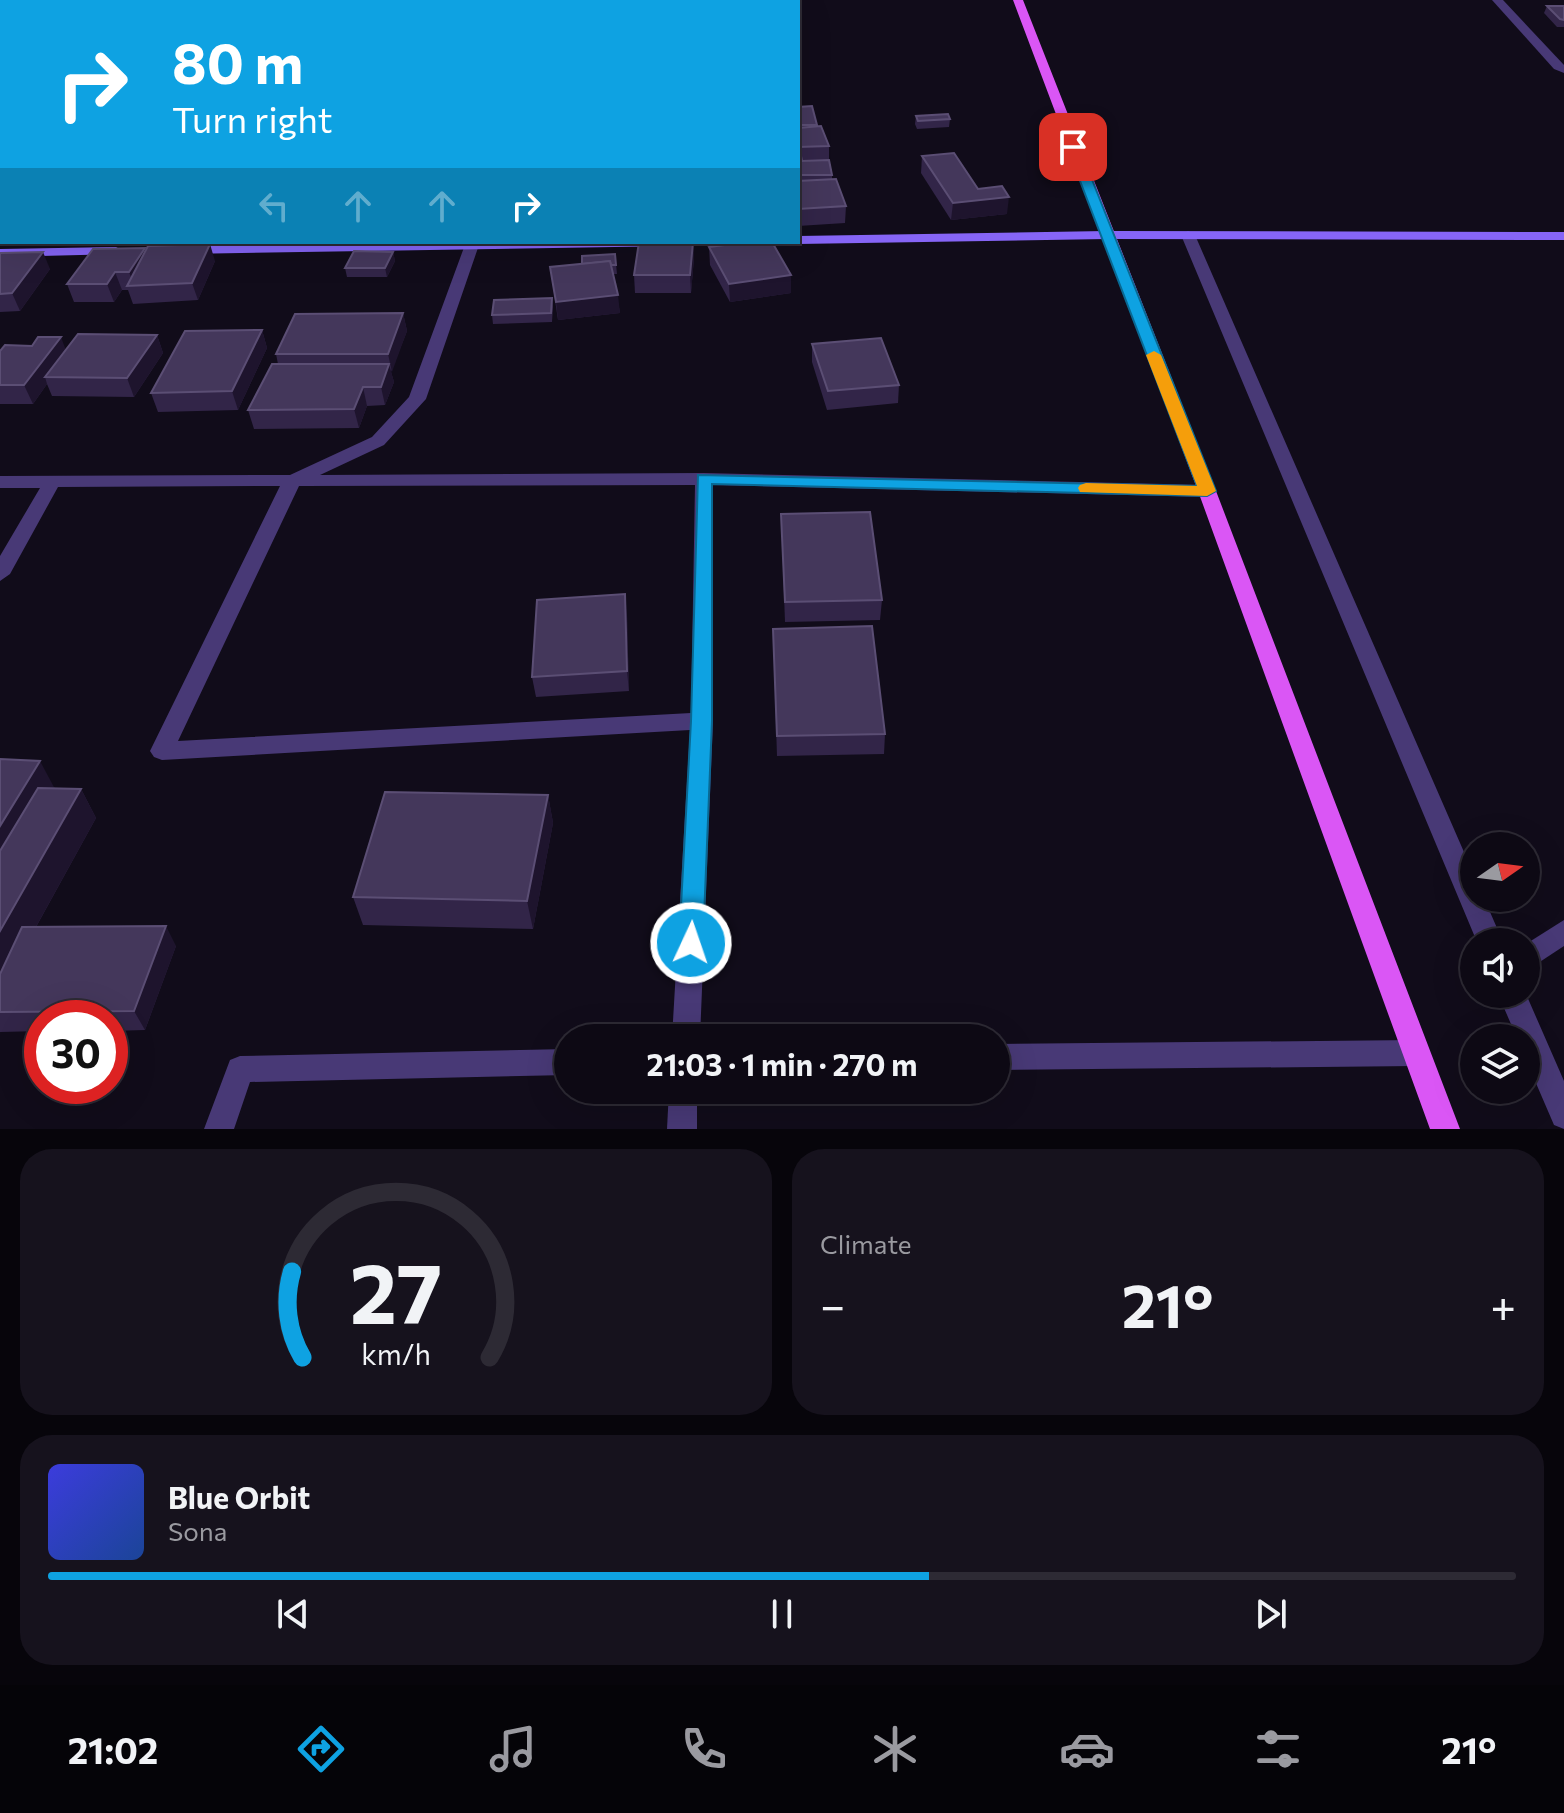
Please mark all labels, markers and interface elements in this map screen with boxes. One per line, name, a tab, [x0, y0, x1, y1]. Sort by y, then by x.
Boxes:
text: 80 m	[172, 27, 303, 96]
icon: right	[40, 32, 144, 136]
text: Turn right	[172, 96, 333, 140]
pin	[1039, 113, 1107, 181]
icon: arrive	[1051, 125, 1095, 169]
icon: left	[252, 184, 296, 228]
icon: ahead	[336, 184, 380, 228]
icon: ahead	[420, 184, 464, 228]
icon: right	[504, 184, 548, 228]
north arrow	[1460, 832, 1540, 912]
map controls	[1460, 832, 1540, 1104]
position arrow	[649, 901, 733, 985]
button: sound	[1460, 928, 1540, 1008]
speed limit sign: 30	[24, 1000, 128, 1104]
button: layers	[1460, 1024, 1540, 1104]
text: 21:03 · 1 min · 270 m	[647, 1045, 917, 1082]
text: Climate	[820, 1228, 912, 1259]
text: 27	[350, 1239, 442, 1341]
text: 21°	[1122, 1267, 1214, 1340]
text: −	[820, 1277, 845, 1331]
text: +	[1490, 1277, 1516, 1331]
text: km/h	[361, 1336, 431, 1371]
text: Blue Orbit	[168, 1478, 310, 1515]
text: Sona	[168, 1515, 227, 1546]
icon: previous	[271, 1592, 315, 1636]
icon: pause	[760, 1592, 804, 1636]
icon: next	[1249, 1592, 1293, 1636]
icon: directions	[293, 1721, 349, 1777]
icon: music	[485, 1721, 541, 1777]
icon: phone	[676, 1721, 732, 1777]
icon: climate	[867, 1721, 923, 1777]
icon: car	[1059, 1721, 1115, 1777]
icon: filters	[1250, 1721, 1306, 1777]
text: 21:02	[68, 1727, 158, 1771]
text: 21°	[1441, 1727, 1496, 1771]

